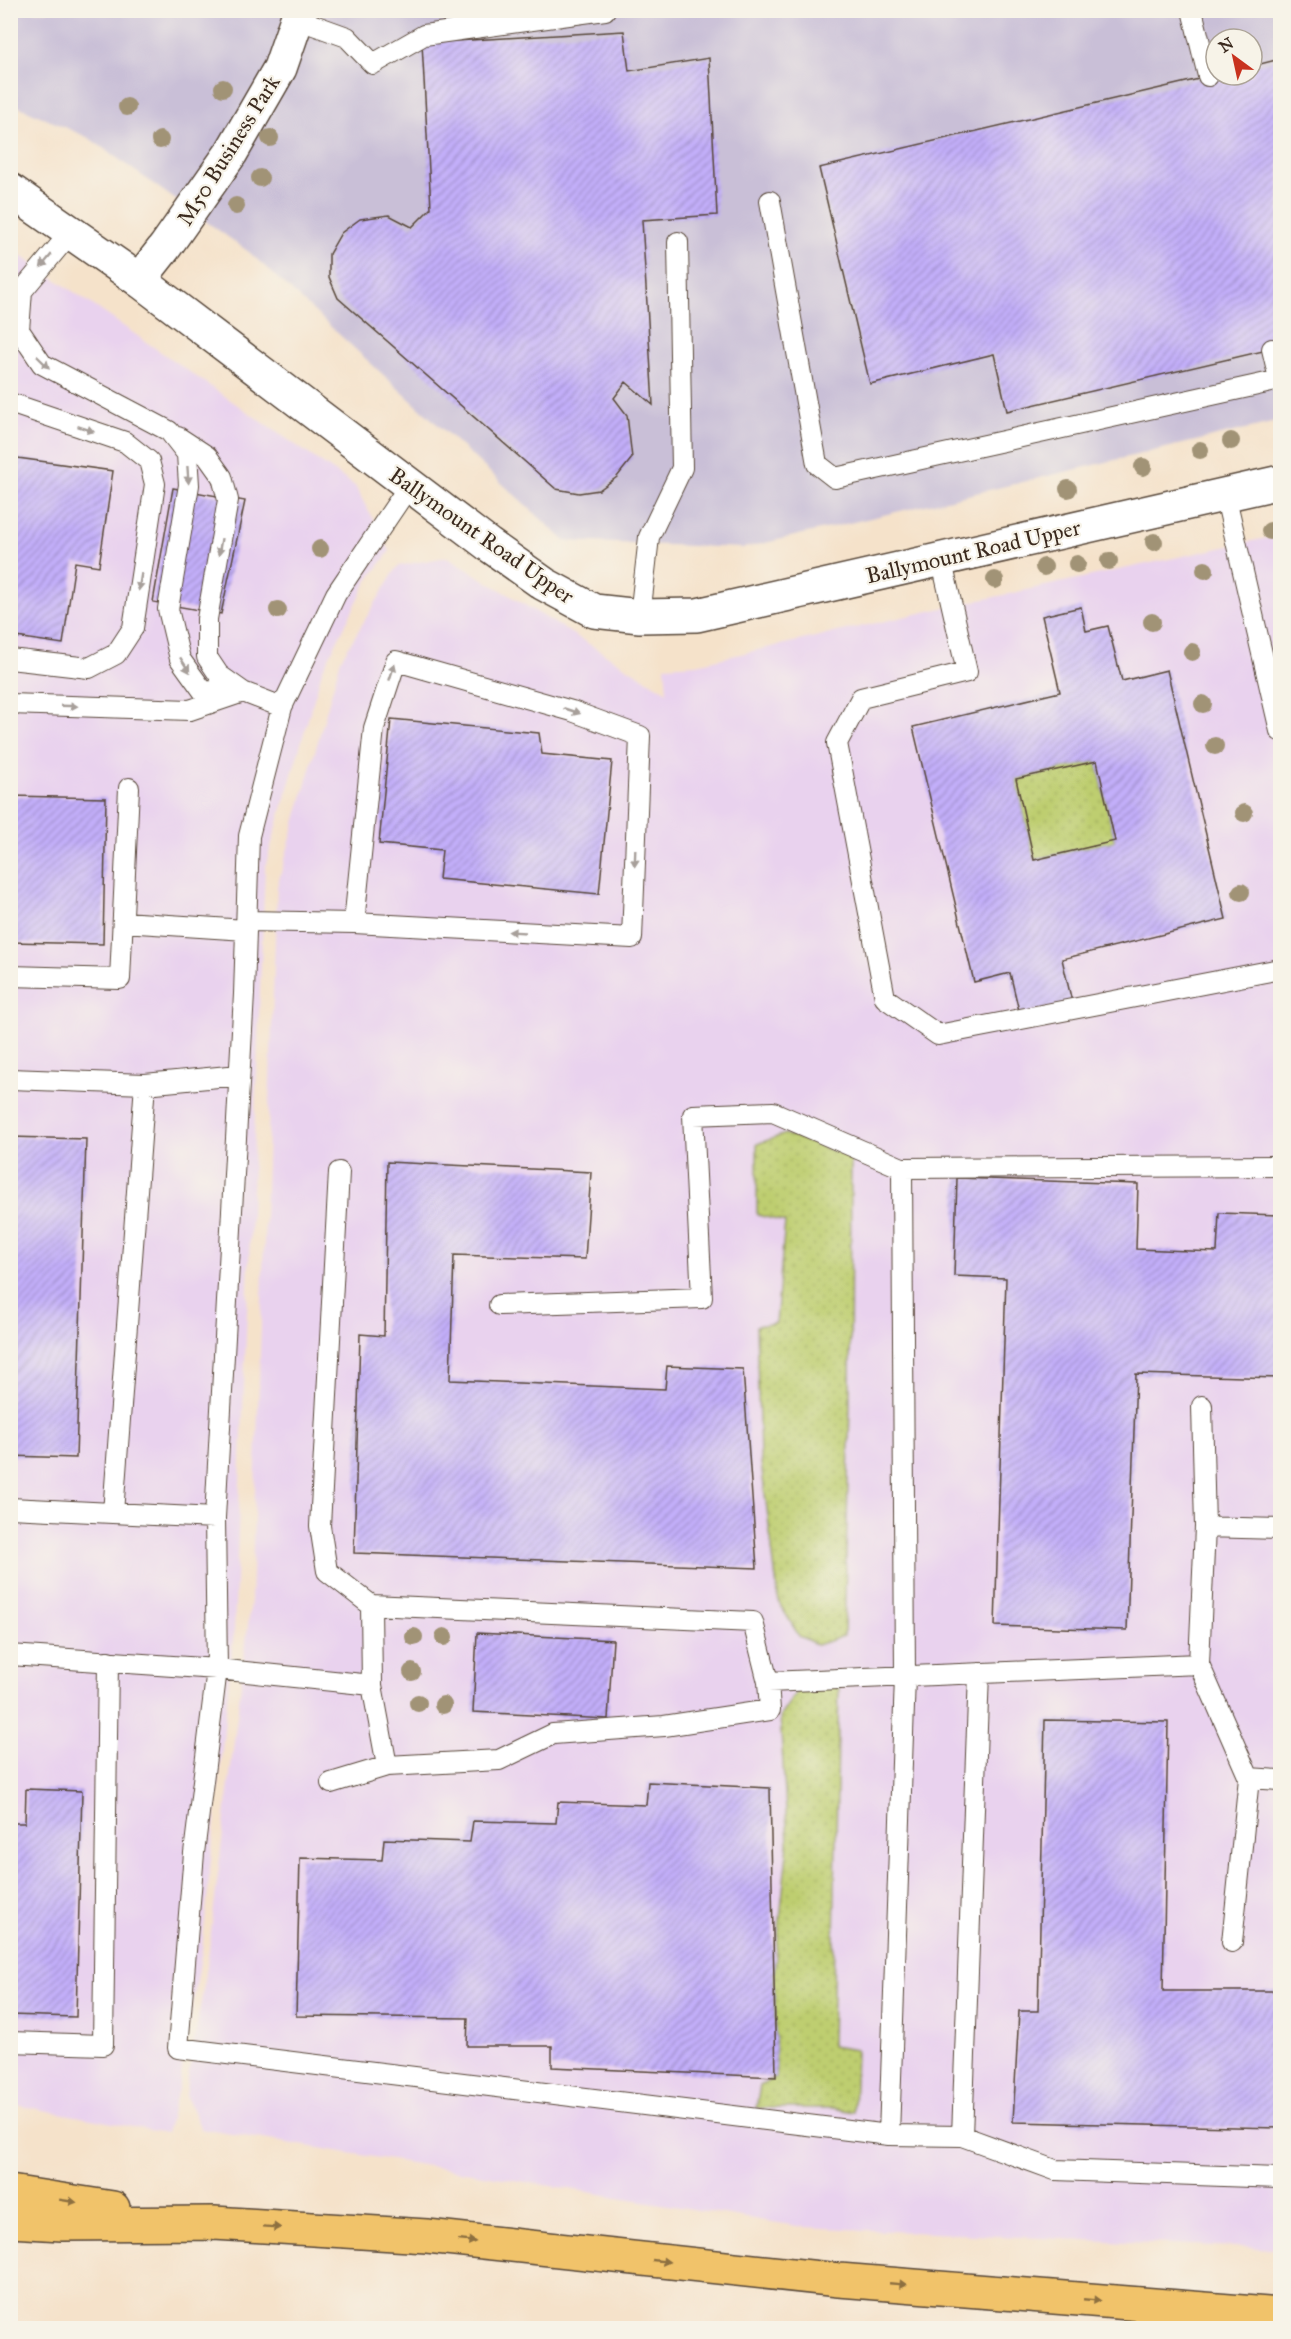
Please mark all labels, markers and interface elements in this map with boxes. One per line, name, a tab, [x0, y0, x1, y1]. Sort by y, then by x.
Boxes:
north arrow	[1204, 27, 1264, 87]
text: N	[1215, 33, 1237, 57]
street label: M50 Business Park	[171, 69, 286, 231]
one-way arrow	[40, 253, 53, 269]
one-way arrow	[35, 355, 50, 369]
one-way arrow	[77, 424, 95, 434]
street label: Ballymount Road Upper	[384, 461, 580, 610]
one-way arrow	[183, 466, 193, 485]
street label: Ballymount Road Upper	[863, 513, 1084, 589]
one-way arrow	[215, 537, 224, 556]
one-way arrow	[136, 573, 145, 592]
one-way arrow	[180, 657, 191, 674]
one-way arrow	[388, 663, 397, 681]
one-way arrow	[59, 701, 78, 711]
one-way arrow	[563, 707, 581, 716]
one-way arrow	[631, 849, 640, 868]
one-way arrow	[508, 927, 527, 936]
one-way arrow	[59, 2197, 78, 2206]
one-way arrow	[263, 2222, 282, 2231]
one-way arrow	[457, 2236, 476, 2246]
one-way arrow	[651, 2256, 670, 2266]
one-way arrow	[888, 2280, 907, 2289]
one-way arrow	[1083, 2295, 1102, 2305]

